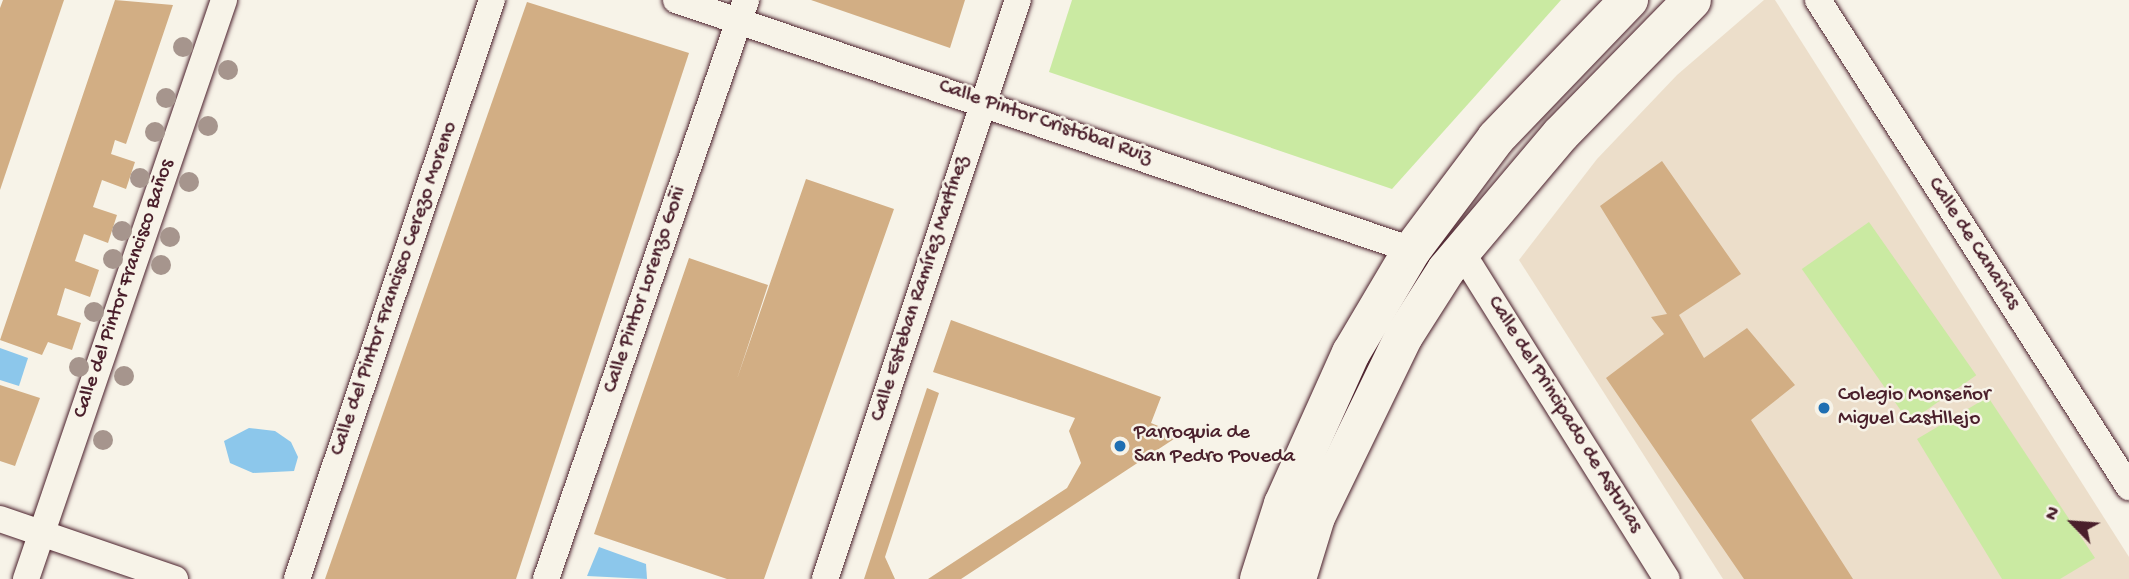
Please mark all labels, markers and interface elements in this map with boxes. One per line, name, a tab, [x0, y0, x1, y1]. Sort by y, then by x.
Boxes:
street label: Calle Pintor Cristóbal Ruiz	[935, 75, 1155, 171]
street label: Calle del Pintor Francisco Cerezo Moreno	[326, 119, 464, 459]
street label: Calle Esteban Ramírez Martínez	[866, 153, 976, 425]
street label: Calle del Pintor Francisco Baños	[69, 156, 181, 422]
street label: Calle de Canarias	[1921, 173, 2025, 315]
street label: Calle Pintor Lorenzo Goñi	[599, 183, 693, 397]
street label: Calle del Principado de Asturias	[1481, 292, 1647, 538]
place label: Colegio Monseñor Miguel Castillejo	[1838, 383, 1990, 433]
marker: Colegio Monseñor Miguel Castillejo	[1816, 400, 1832, 416]
place label: Parroquia de San Pedro Poveda	[1134, 421, 1295, 471]
marker: Parroquia de San Pedro Poveda	[1112, 438, 1128, 454]
north arrow	[2038, 488, 2108, 558]
text: N	[2040, 503, 2067, 524]

